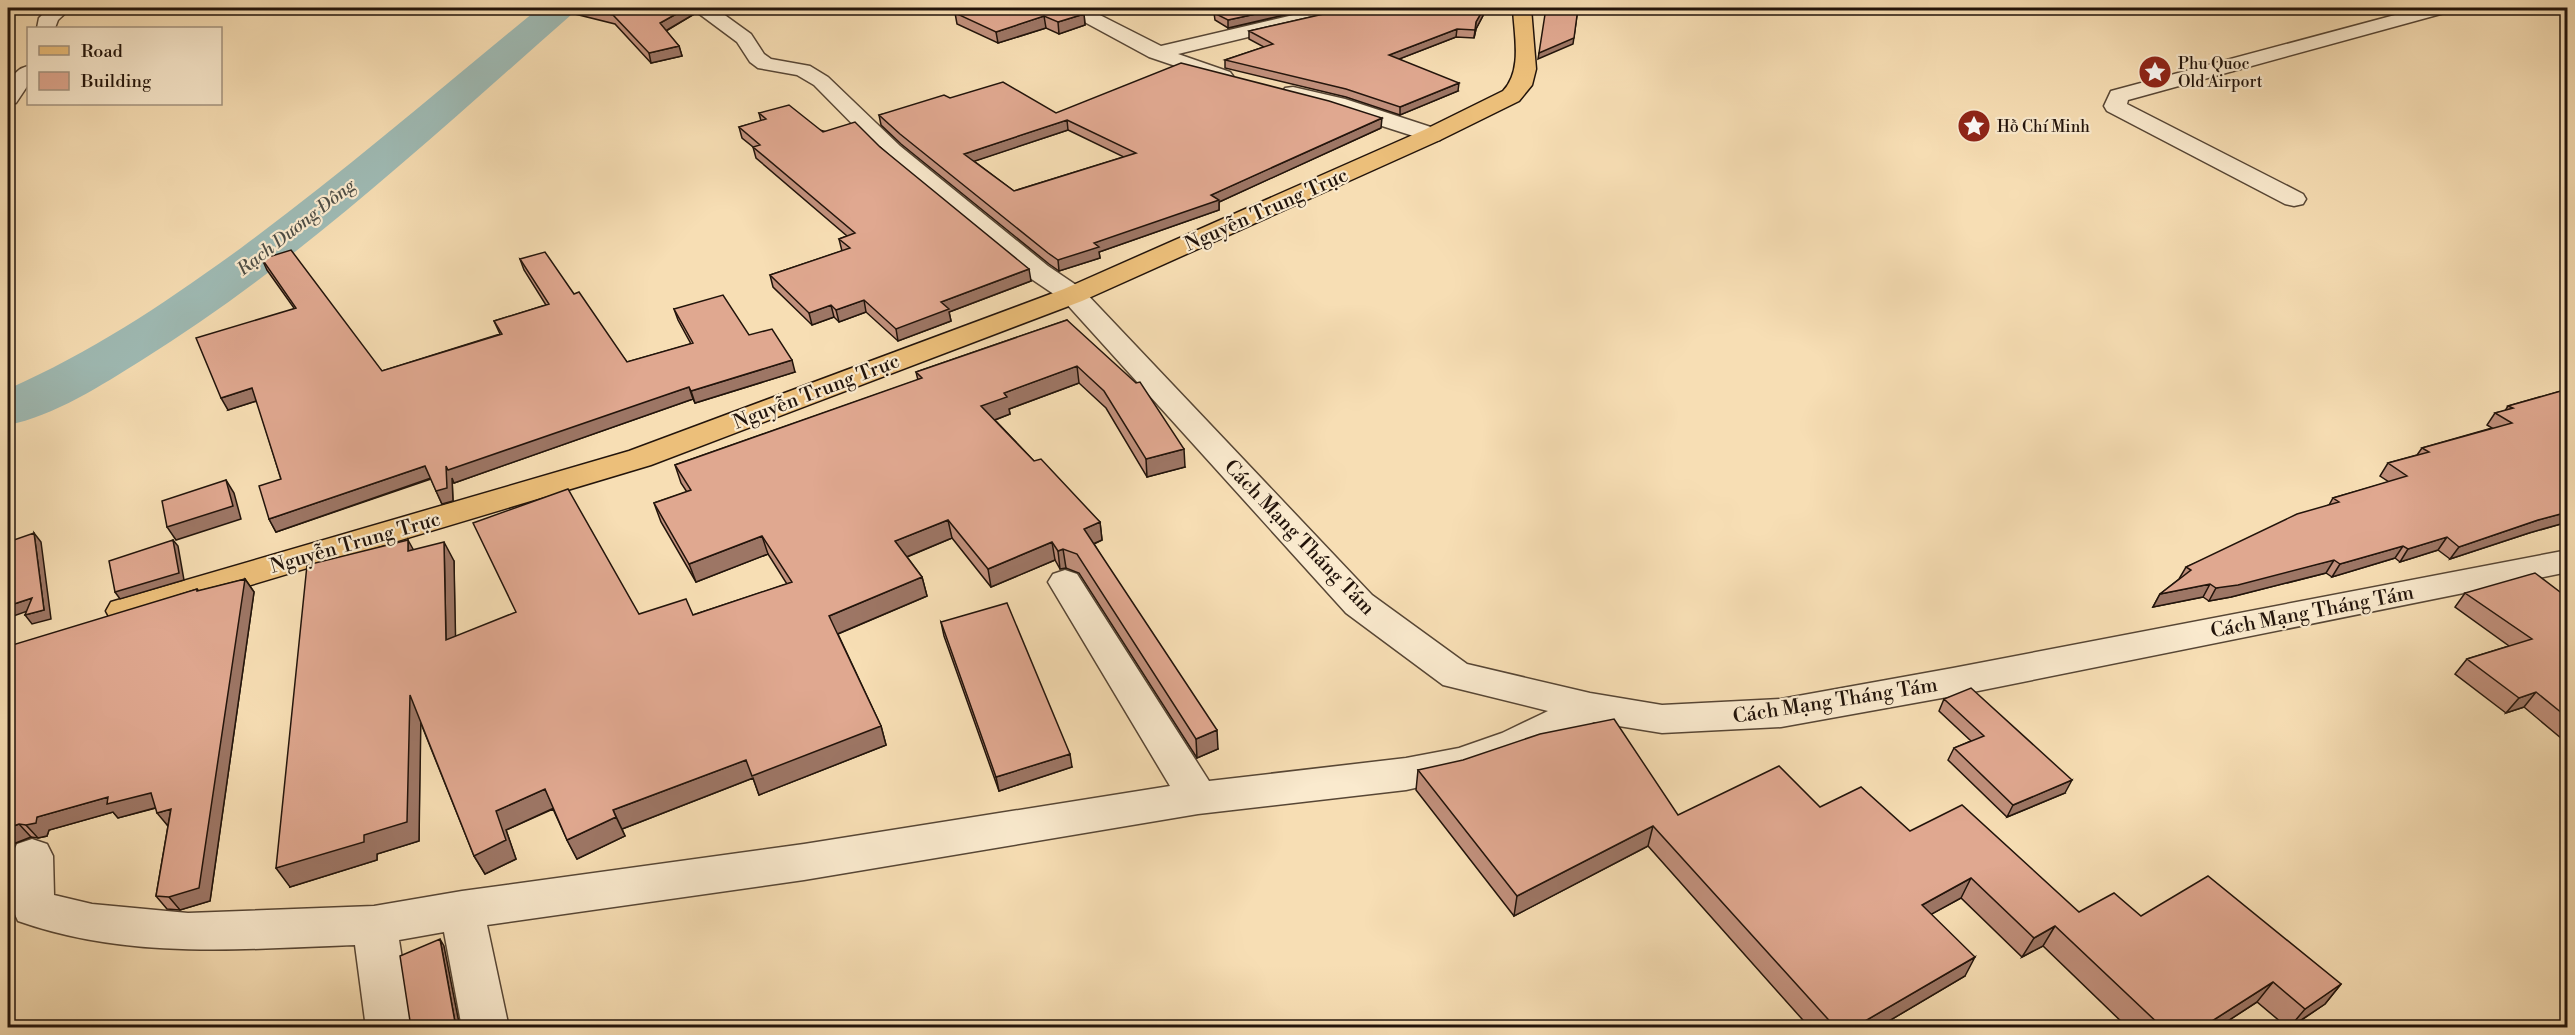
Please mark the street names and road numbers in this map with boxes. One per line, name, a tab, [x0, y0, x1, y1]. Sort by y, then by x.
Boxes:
street label: Nguyễn Trung Trực	[1181, 163, 1352, 258]
street label: Nguyễn Trung Trực	[730, 349, 903, 436]
street label: Cách Mạng Tháng Tám	[1218, 455, 1380, 621]
street label: Nguyễn Trung Trực	[267, 507, 444, 580]
street label: Cách Mạng Tháng Tám	[2208, 580, 2417, 644]
street label: Cách Mạng Tháng Tám	[1731, 673, 1940, 730]

